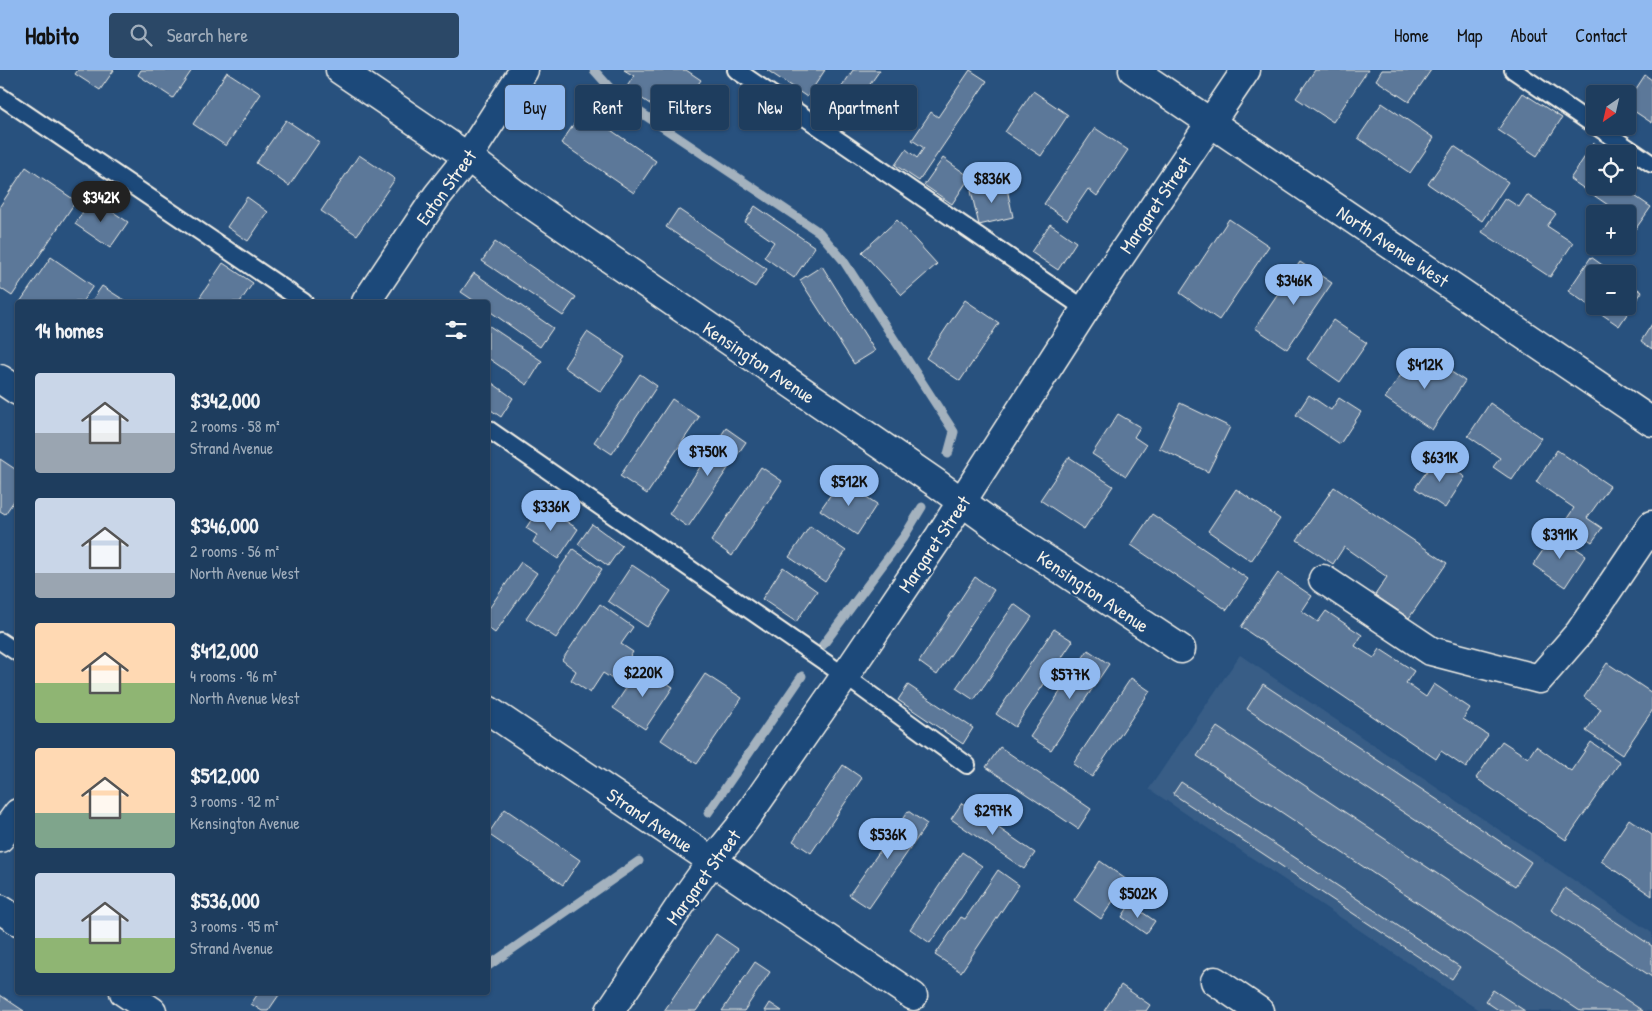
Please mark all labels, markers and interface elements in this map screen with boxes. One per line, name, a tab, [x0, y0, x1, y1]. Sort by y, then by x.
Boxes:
search box	[109, 13, 459, 58]
text: Habito	[25, 19, 79, 51]
icon: search	[127, 21, 155, 49]
text: Search here	[167, 22, 248, 48]
text: Home	[1394, 23, 1429, 48]
text: Map	[1457, 23, 1482, 48]
text: About	[1510, 23, 1547, 48]
text: Contact	[1575, 23, 1627, 48]
chip: Buy	[505, 85, 565, 130]
chip: Rent	[575, 85, 641, 130]
chip: Filters	[651, 85, 729, 130]
chip: New	[739, 85, 801, 130]
chip: Apartment	[811, 85, 917, 130]
north arrow	[1586, 85, 1636, 135]
map controls	[1586, 85, 1636, 315]
street label: Eaton Street	[410, 144, 482, 230]
button: locate	[1586, 145, 1636, 195]
street label: Margaret Street	[1113, 151, 1197, 259]
pin: $836K	[957, 162, 1027, 204]
text: $836K	[974, 167, 1010, 189]
pin: $342K	[66, 180, 136, 223]
text: $342K	[82, 186, 120, 208]
street label: North Avenue West	[1332, 199, 1454, 293]
button: +	[1586, 205, 1636, 255]
pin: $346K	[1259, 264, 1329, 306]
button: −	[1586, 265, 1636, 315]
text: $346K	[1276, 269, 1312, 291]
street label: Kensington Avenue	[698, 315, 821, 409]
text: 14 homes	[35, 316, 103, 345]
icon: filters	[442, 316, 470, 344]
pin: $412K	[1390, 348, 1460, 390]
text: $412K	[1407, 353, 1443, 375]
text: $342,000	[190, 386, 260, 415]
icon: home	[75, 393, 135, 453]
text: 2 rooms · 58 m²	[190, 415, 280, 437]
pin: $750K	[673, 434, 743, 477]
text: Strand Avenue	[190, 437, 273, 459]
text: $750K	[689, 440, 727, 462]
pin: $631K	[1405, 440, 1475, 483]
text: $631K	[1422, 446, 1458, 468]
pin: $512K	[814, 464, 884, 507]
text: $512K	[831, 470, 867, 492]
pin: $336K	[516, 490, 586, 532]
street label: Margaret Street	[892, 490, 976, 598]
text: $336K	[532, 495, 570, 517]
text: $346,000	[190, 511, 259, 540]
icon: home	[75, 518, 135, 578]
pin: $391K	[1525, 518, 1595, 560]
text: $391K	[1542, 523, 1578, 545]
text: 2 rooms · 56 m²	[190, 540, 279, 562]
street label: Kensington Avenue	[1032, 544, 1155, 638]
text: North Avenue West	[190, 562, 299, 584]
text: $412,000	[190, 636, 258, 665]
icon: home	[75, 643, 135, 703]
pin: $220K	[608, 656, 678, 698]
pin: $577K	[1035, 658, 1105, 700]
text: $220K	[624, 661, 662, 683]
text: $577K	[1050, 663, 1090, 685]
text: 4 rooms · 96 m²	[190, 665, 277, 687]
text: North Avenue West	[190, 687, 299, 709]
text: $512,000	[190, 761, 259, 790]
icon: home	[75, 768, 135, 828]
street label: Strand Avenue	[602, 782, 698, 859]
text: 3 rooms · 92 m²	[190, 790, 279, 812]
pin: $297K	[958, 794, 1028, 836]
text: $297K	[974, 799, 1012, 821]
text: Kensington Avenue	[190, 812, 300, 834]
pin: $536K	[853, 818, 923, 860]
text: $536K	[870, 823, 906, 845]
street label: Margaret Street	[660, 824, 747, 930]
pin: $502K	[1103, 876, 1173, 919]
text: $502K	[1119, 882, 1157, 904]
text: $536,000	[190, 886, 260, 915]
icon: home	[75, 893, 135, 953]
text: 3 rooms · 95 m²	[190, 915, 278, 937]
text: Strand Avenue	[190, 937, 273, 959]

